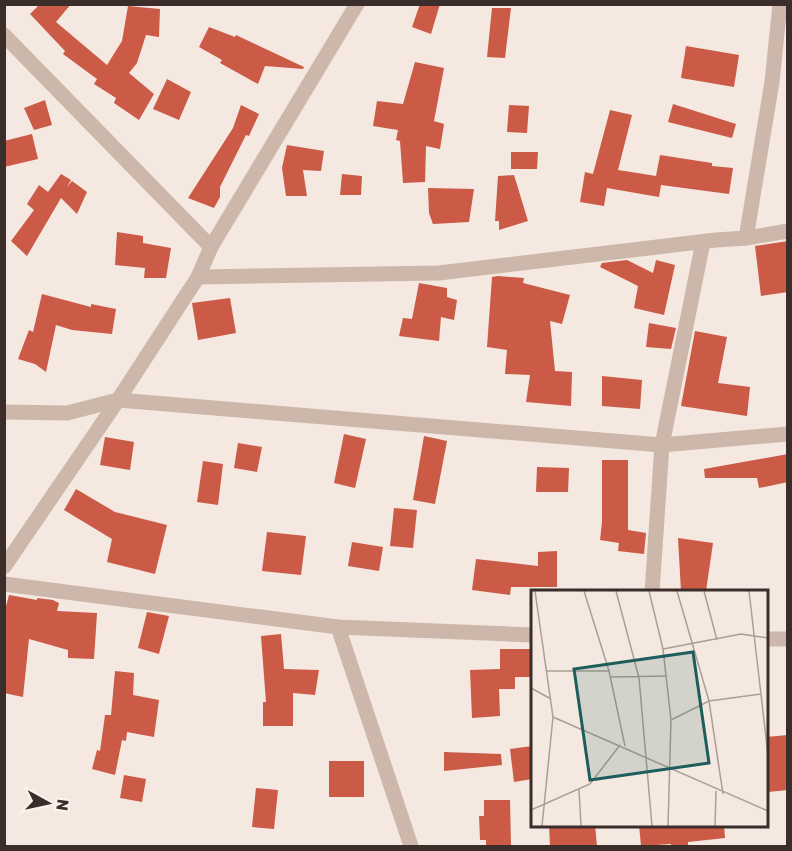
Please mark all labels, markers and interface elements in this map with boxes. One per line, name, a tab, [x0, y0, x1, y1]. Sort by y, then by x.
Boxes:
inset map	[531, 590, 768, 827]
north arrow	[18, 773, 78, 833]
text: N	[52, 798, 73, 812]

